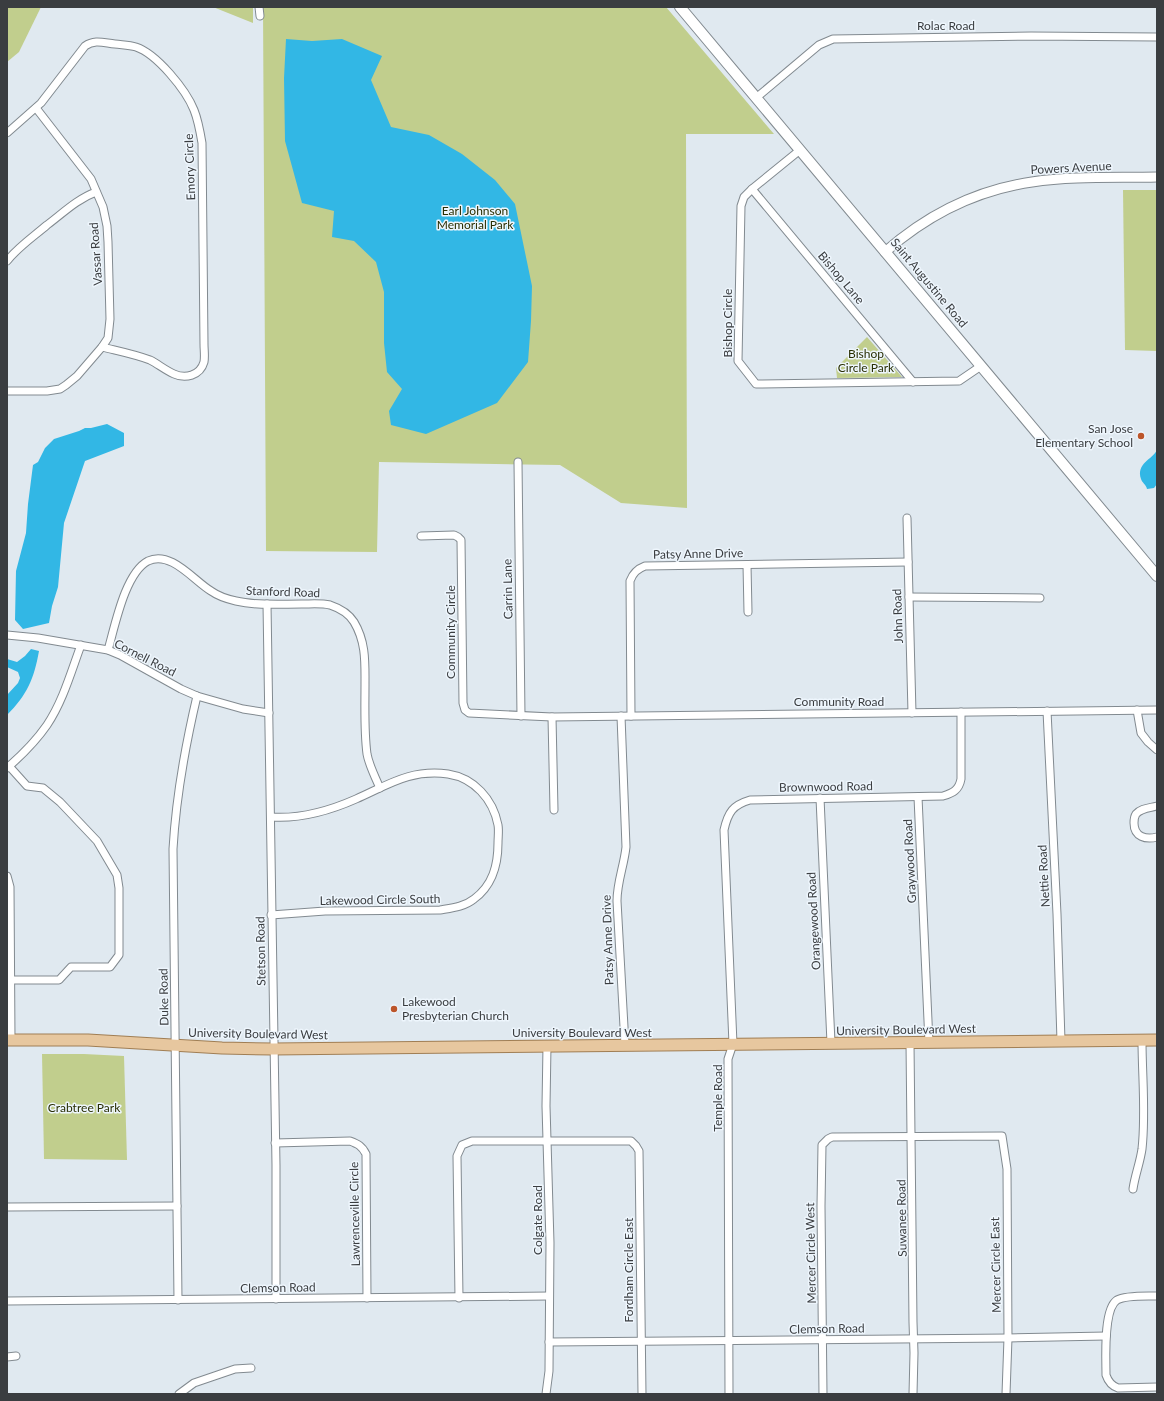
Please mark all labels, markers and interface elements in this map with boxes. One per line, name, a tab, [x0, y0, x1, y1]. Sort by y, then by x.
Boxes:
street label: Rolac Road	[917, 18, 975, 33]
street label: Emory Circle	[181, 133, 198, 201]
street label: Powers Avenue	[1030, 158, 1112, 177]
park label: Earl Johnson Memorial Park	[437, 203, 514, 232]
street label: Vassar Road	[86, 222, 105, 286]
street label: Saint Augustine Road	[888, 235, 971, 330]
street label: Bishop Lane	[815, 248, 868, 307]
street label: Bishop Circle	[720, 289, 735, 357]
park label: Bishop Circle Park	[838, 346, 895, 375]
place label: San Jose Elementary School	[1035, 421, 1133, 450]
marker: San Jose Elementary School	[1136, 431, 1146, 441]
street label: Patsy Anne Drive	[653, 545, 743, 562]
street label: Carrin Lane	[499, 559, 516, 619]
street label: Stanford Road	[246, 583, 320, 600]
street label: Community Circle	[443, 585, 458, 679]
street label: John Road	[889, 588, 906, 644]
street label: Cornell Road	[112, 636, 179, 680]
street label: Community Road	[794, 694, 884, 709]
street label: Brownwood Road	[779, 778, 873, 795]
street label: Graywood Road	[900, 819, 919, 904]
street label: Nettie Road	[1034, 844, 1053, 908]
street label: Orangewood Road	[803, 872, 824, 970]
street label: Lakewood Circle South	[319, 891, 441, 908]
street label: Patsy Anne Drive	[598, 895, 617, 985]
street label: Stetson Road	[252, 916, 269, 986]
street label: Duke Road	[155, 968, 172, 1026]
place label: Lakewood Presbyterian Church	[402, 994, 509, 1023]
marker: Lakewood Presbyterian Church	[389, 1004, 399, 1014]
street label: University Boulevard West	[836, 1021, 977, 1038]
street label: University Boulevard West	[188, 1025, 329, 1042]
street label: University Boulevard West	[512, 1025, 653, 1040]
street label: Temple Road	[710, 1064, 725, 1132]
park label: Crabtree Park	[48, 1100, 121, 1115]
street label: Lawrenceville Circle	[346, 1162, 363, 1266]
street label: Suwanee Road	[893, 1179, 910, 1257]
street label: Colgate Road	[530, 1185, 545, 1255]
street label: Mercer Circle West	[802, 1202, 819, 1304]
street label: Mercer Circle East	[987, 1216, 1004, 1313]
street label: Fordham Circle East	[621, 1217, 636, 1322]
street label: Clemson Road	[240, 1279, 316, 1296]
street label: Clemson Road	[789, 1320, 865, 1337]

